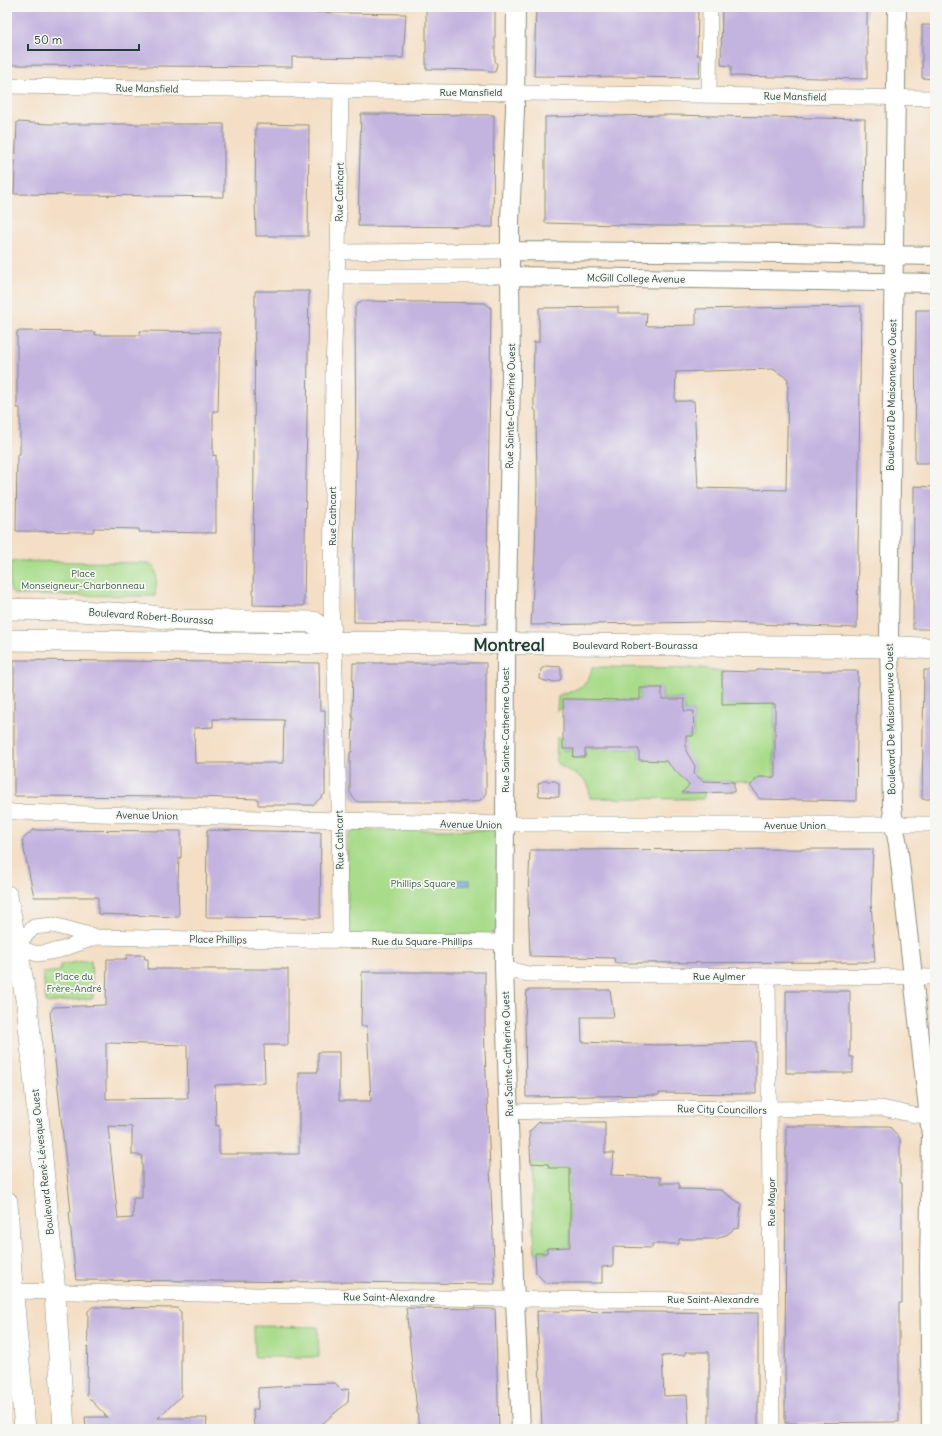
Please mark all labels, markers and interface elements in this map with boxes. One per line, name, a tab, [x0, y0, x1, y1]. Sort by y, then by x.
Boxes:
scale bar	[28, 26, 139, 52]
text: 50 m	[34, 32, 63, 47]
street label: Rue Mansfield	[115, 81, 179, 96]
street label: Rue Mansfield	[440, 86, 503, 99]
street label: Rue Mansfield	[763, 89, 827, 104]
street label: Rue Cathcart	[332, 162, 347, 222]
street label: McGill College Avenue	[587, 271, 685, 286]
street label: Boulevard De Maisonneuve Ouest	[884, 318, 899, 471]
street label: Rue Sainte-Catherine Ouest	[503, 343, 518, 469]
street label: Rue Cathcart	[326, 486, 339, 546]
park label: Place Monseigneur-Charbonneau	[21, 567, 145, 592]
street label: Boulevard Robert-Bourassa	[88, 606, 214, 627]
district label: Montreal	[473, 633, 545, 656]
street label: Boulevard Robert-Bourassa	[572, 639, 698, 652]
street label: Boulevard De Maisonneuve Ouest	[883, 642, 898, 795]
street label: Rue Sainte-Catherine Ouest	[499, 667, 512, 793]
street label: Avenue Union	[116, 808, 178, 823]
street label: Rue Cathcart	[332, 810, 347, 870]
street label: Avenue Union	[440, 817, 502, 832]
street label: Avenue Union	[764, 819, 826, 832]
park label: Phillips Square	[390, 877, 456, 890]
street label: Place Phillips	[189, 932, 247, 947]
street label: Rue du Square-Phillips	[372, 935, 473, 948]
park label: Place du Frère-André	[46, 970, 102, 995]
street label: Rue Aylmer	[693, 970, 745, 983]
street label: Rue Sainte-Catherine Ouest	[499, 990, 516, 1117]
street label: Boulevard René-Lévesque Ouest	[28, 1088, 57, 1236]
street label: Rue City Councillors	[677, 1102, 767, 1117]
street label: Rue Mayor	[765, 1178, 778, 1226]
street label: Rue Saint-Alexandre	[343, 1290, 435, 1305]
street label: Rue Saint-Alexandre	[667, 1293, 759, 1306]

